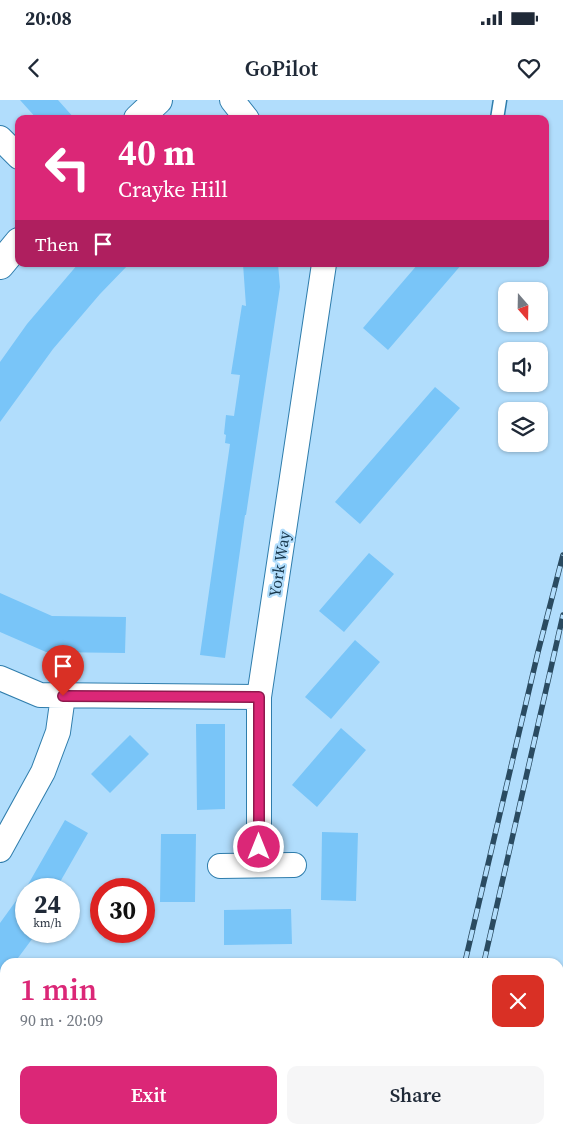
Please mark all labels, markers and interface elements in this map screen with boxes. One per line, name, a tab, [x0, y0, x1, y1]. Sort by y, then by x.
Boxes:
text: 20:08	[25, 5, 72, 31]
text: GoPilot	[245, 53, 318, 83]
icon: back	[20, 54, 48, 82]
icon: heart	[515, 54, 543, 82]
text: 40 m	[118, 129, 195, 177]
icon: left	[35, 135, 100, 200]
text: Crayke Hill	[118, 174, 228, 204]
icon: arrive	[89, 230, 117, 258]
text: Then	[35, 231, 79, 257]
north arrow	[498, 282, 548, 332]
map controls	[498, 282, 548, 452]
button: sound	[498, 342, 548, 392]
button: layers	[498, 402, 548, 452]
street label: York Way	[263, 529, 295, 599]
pin	[42, 645, 84, 696]
icon: arrive	[49, 652, 77, 680]
position arrow	[232, 820, 284, 872]
speed limit sign: 30	[90, 878, 155, 943]
text: 24	[34, 887, 61, 921]
text: km/h	[33, 915, 62, 931]
text: 1 min	[20, 969, 97, 1010]
button: close	[492, 975, 544, 1027]
text: 90 m · 20:09	[20, 1009, 103, 1031]
button: Exit	[20, 1066, 277, 1124]
button: Share	[287, 1066, 544, 1124]

